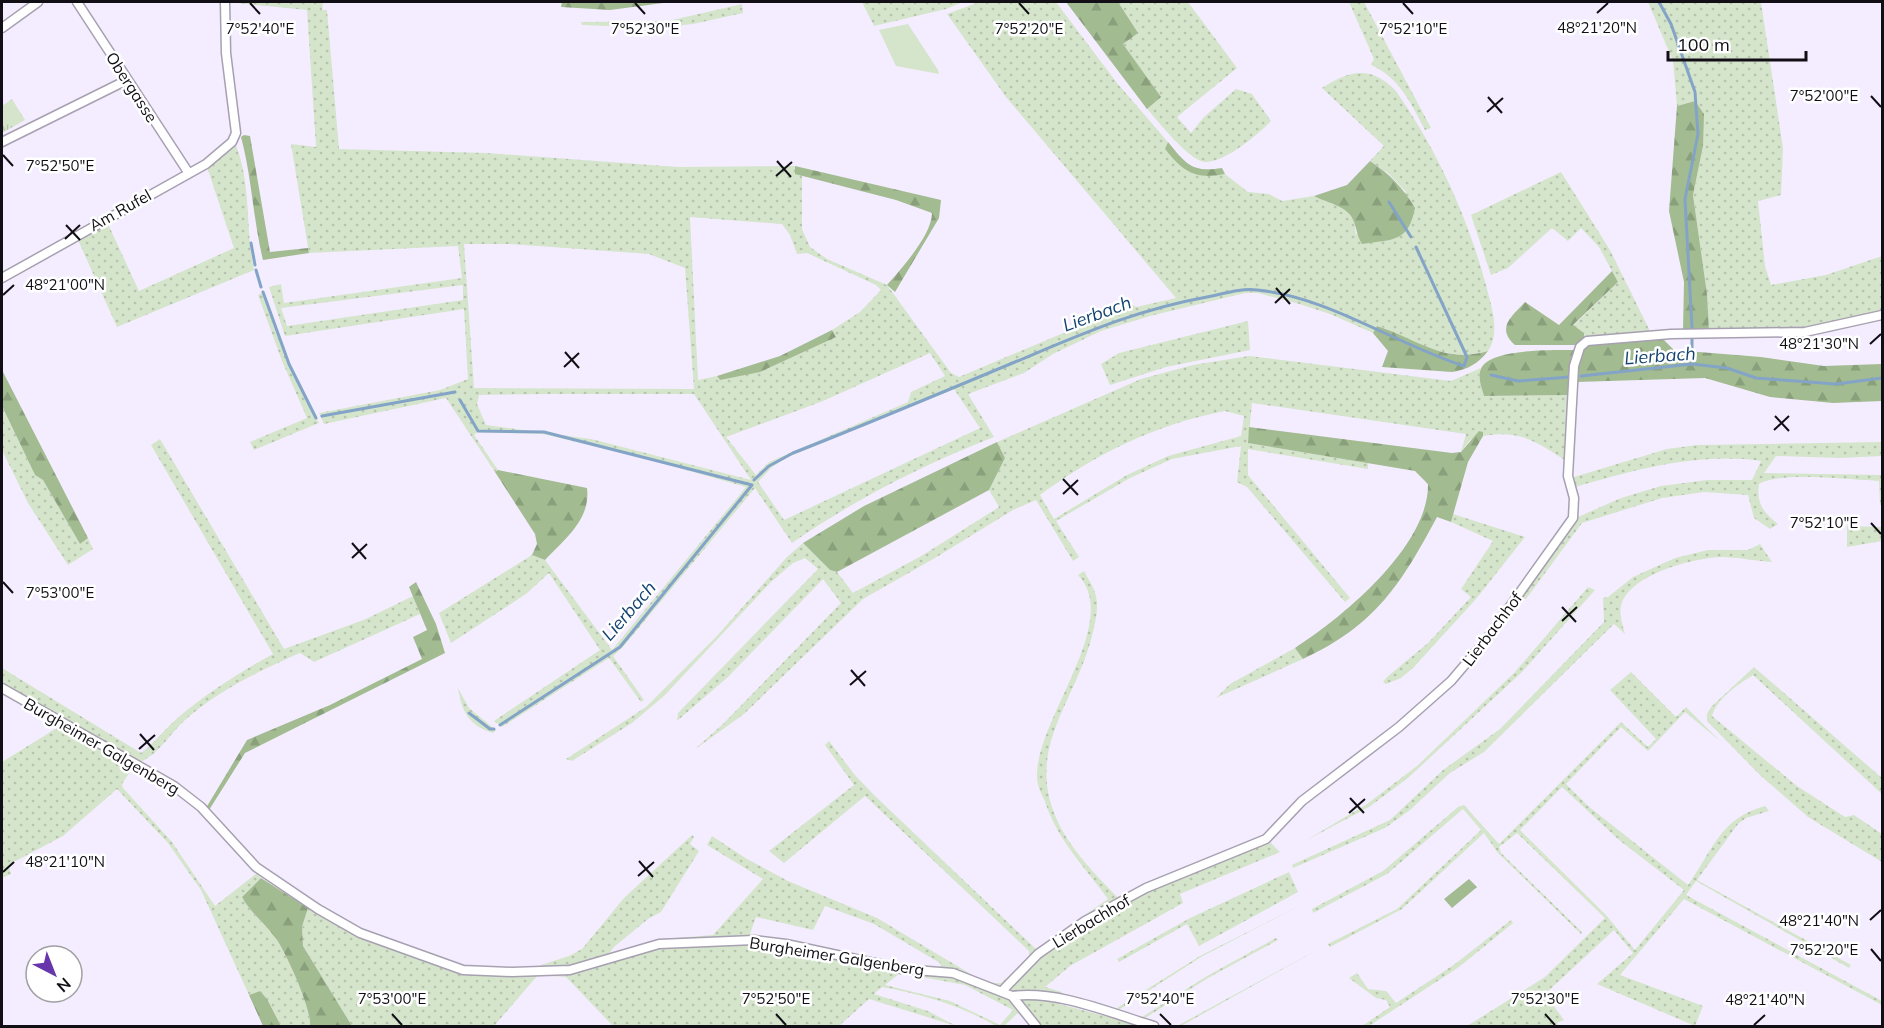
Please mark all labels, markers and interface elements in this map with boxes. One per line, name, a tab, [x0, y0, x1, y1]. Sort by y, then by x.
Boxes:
text: 48°21'20"N	[1557, 18, 1637, 37]
text: 7°52'40"E	[226, 19, 294, 38]
text: 7°52'30"E	[611, 19, 679, 38]
text: 7°52'20"E	[995, 19, 1063, 38]
text: 7°52'10"E	[1379, 19, 1447, 38]
scale bar	[1668, 24, 1806, 62]
text: 100 m	[1677, 33, 1730, 56]
street label: Obergasse	[102, 48, 162, 126]
text: 7°52'00"E	[1790, 86, 1858, 105]
text: 7°52'50"E	[26, 156, 94, 175]
street label: Am Rufel	[85, 185, 155, 235]
text: 48°21'00"N	[25, 275, 105, 294]
water label: Lierbach	[1059, 290, 1134, 337]
text: 48°21'30"N	[1779, 334, 1859, 353]
water label: Lierbach	[1624, 342, 1696, 369]
text: 7°52'10"E	[1790, 513, 1858, 532]
water label: Lierbach	[596, 576, 661, 645]
text: 7°53'00"E	[26, 583, 94, 602]
street label: Lierbachhof	[1458, 588, 1527, 670]
street label: Burgheimer Galgenberg	[21, 693, 183, 799]
text: 48°21'10"N	[25, 852, 105, 871]
street label: Lierbachhof	[1048, 890, 1134, 952]
text: 48°21'40"N	[1779, 911, 1859, 930]
street label: Burgheimer Galgenberg	[748, 932, 926, 980]
text: 7°52'20"E	[1790, 940, 1858, 959]
north arrow	[24, 944, 84, 1004]
text: N	[53, 974, 75, 997]
text: 7°53'00"E	[358, 989, 426, 1008]
text: 7°52'50"E	[742, 989, 810, 1008]
text: 7°52'40"E	[1126, 989, 1194, 1008]
text: 7°52'30"E	[1511, 989, 1579, 1008]
text: 48°21'40"N	[1725, 990, 1805, 1009]

